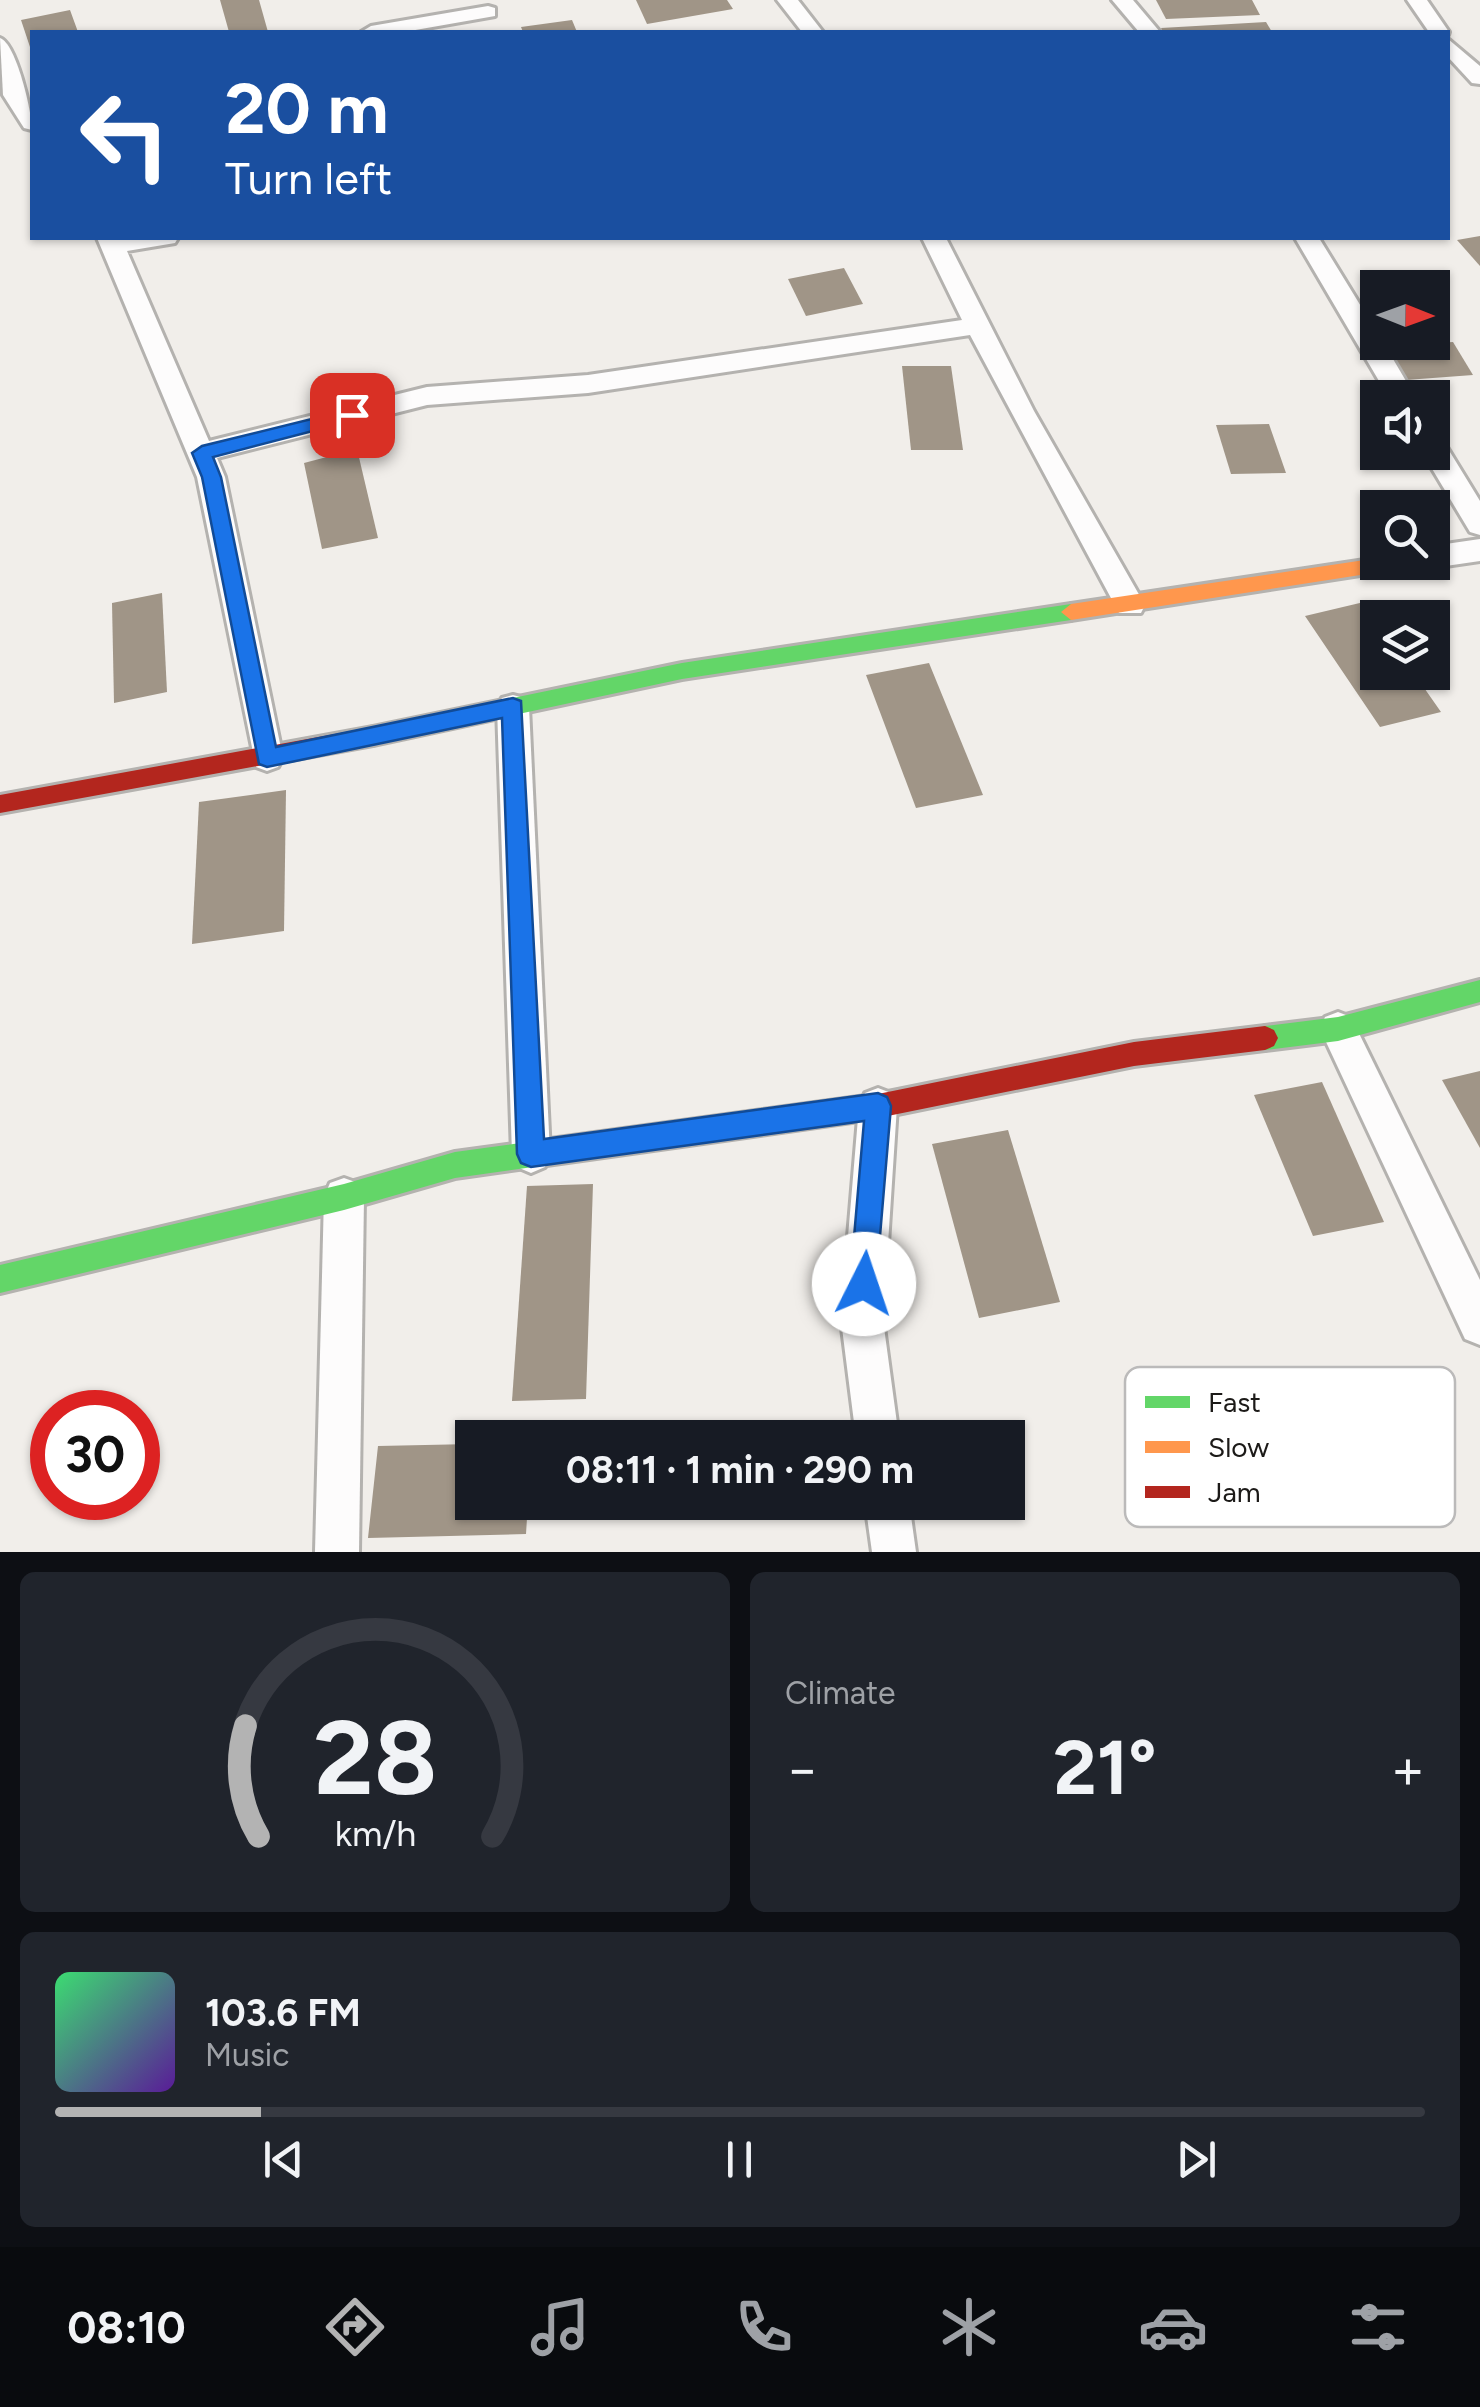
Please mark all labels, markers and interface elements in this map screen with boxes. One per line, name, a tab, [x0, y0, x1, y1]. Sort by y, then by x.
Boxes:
text: 20 m	[225, 66, 389, 151]
icon: left	[60, 70, 190, 200]
text: Turn left	[225, 151, 392, 205]
north arrow	[1360, 270, 1450, 360]
map controls	[1360, 270, 1450, 690]
pin	[310, 373, 395, 458]
button: sound	[1360, 380, 1450, 470]
icon: arrive	[325, 388, 380, 443]
button: search	[1360, 490, 1450, 580]
button: layers	[1360, 600, 1450, 690]
position arrow	[812, 1232, 916, 1336]
legend	[1125, 1367, 1455, 1527]
text: Fast	[1208, 1385, 1261, 1419]
speed limit sign: 30	[30, 1390, 160, 1520]
text: Slow	[1208, 1430, 1269, 1464]
text: 08:11 · 1 min · 290 m	[566, 1447, 914, 1493]
text: Jam	[1208, 1475, 1261, 1509]
text: Climate	[785, 1674, 896, 1712]
text: 28	[313, 1695, 437, 1820]
text: 21°	[1053, 1723, 1157, 1813]
text: −	[785, 1736, 819, 1802]
text: +	[1391, 1736, 1425, 1802]
text: km/h	[334, 1812, 416, 1855]
text: 103.6 FM	[205, 1990, 361, 2036]
text: Music	[205, 2036, 290, 2074]
icon: previous	[256, 2132, 311, 2187]
icon: pause	[712, 2132, 767, 2187]
icon: next	[1169, 2132, 1224, 2187]
icon: directions	[320, 2292, 390, 2362]
icon: music	[525, 2292, 595, 2362]
icon: phone	[729, 2292, 799, 2362]
icon: climate	[934, 2292, 1004, 2362]
icon: car	[1138, 2292, 1208, 2362]
icon: filters	[1343, 2292, 1413, 2362]
text: 08:10	[67, 2300, 186, 2354]

